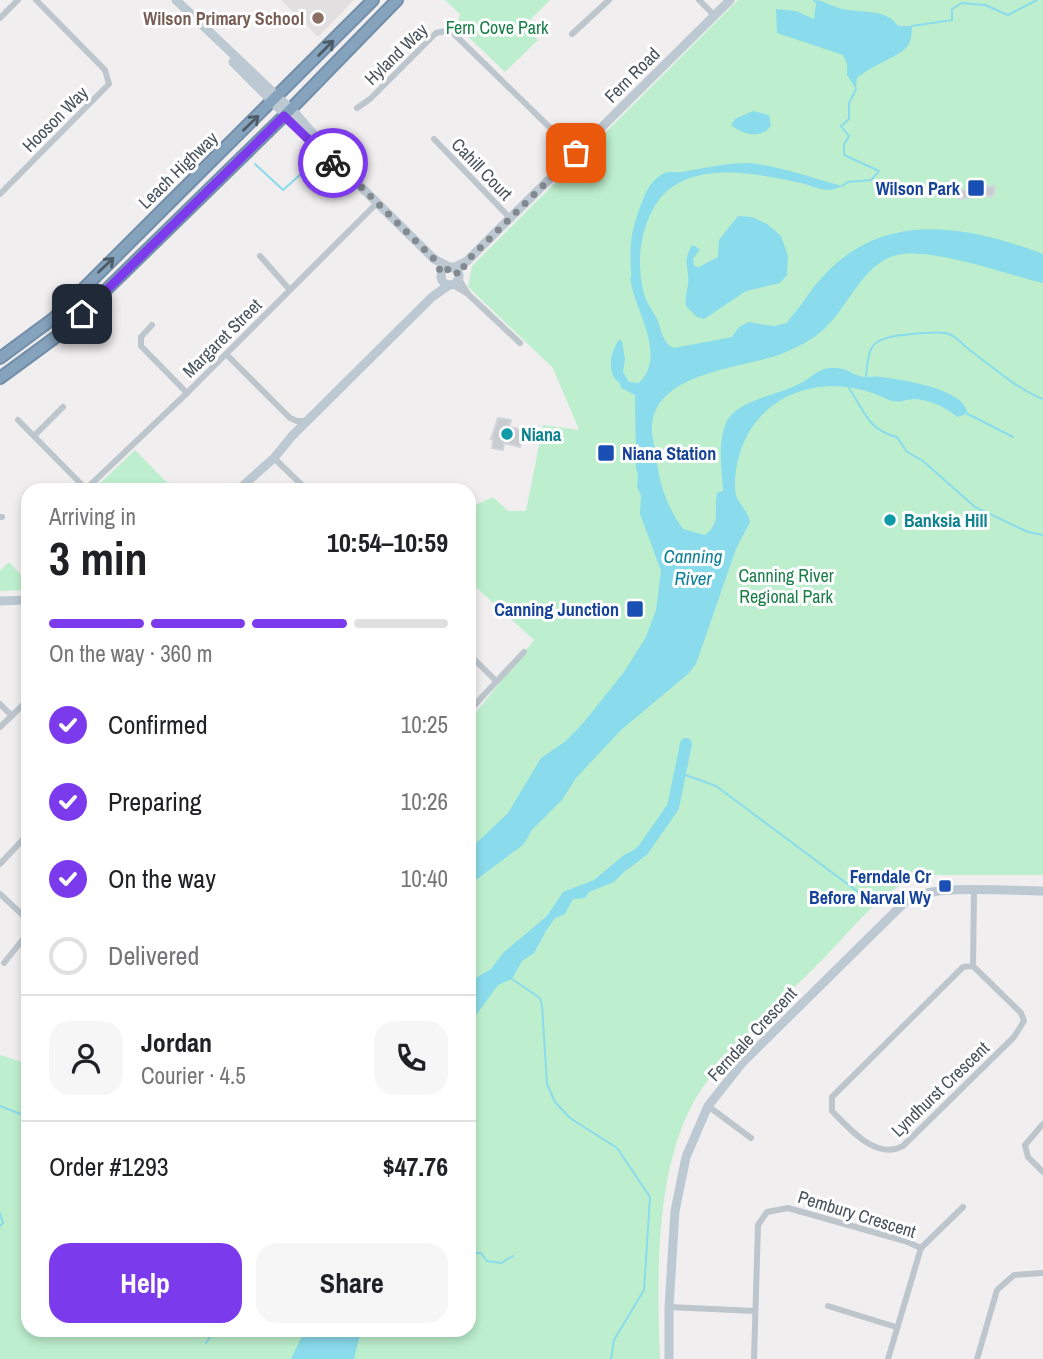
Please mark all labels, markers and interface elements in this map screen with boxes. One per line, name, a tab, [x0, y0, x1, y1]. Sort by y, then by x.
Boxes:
place label: Wilson Primary School	[143, 6, 304, 31]
marker: Wilson Primary School	[310, 10, 326, 26]
park label: Fern Cove Park	[446, 15, 549, 40]
street label: Hyland Way	[359, 17, 434, 90]
one-way arrow	[317, 40, 334, 57]
street label: Fern Road	[599, 42, 665, 108]
street label: Hooson Way	[16, 80, 94, 158]
one-way arrow	[242, 115, 259, 132]
pin	[546, 123, 606, 183]
street label: Leach Highway	[133, 125, 224, 214]
courier	[298, 128, 368, 198]
street label: Cahill Court	[446, 132, 518, 206]
icon: bag	[557, 134, 595, 172]
icon: bike	[314, 144, 352, 182]
place label: Wilson Park	[876, 176, 961, 201]
marker: Wilson Park	[966, 178, 986, 198]
one-way arrow	[98, 256, 115, 273]
pin	[52, 284, 112, 344]
street label: Margaret Street	[177, 293, 267, 383]
icon: home	[63, 295, 101, 333]
place label: Niana	[521, 422, 562, 447]
marker: Niana	[499, 426, 515, 442]
place label: Niana Station	[622, 441, 716, 466]
marker: Niana Station	[596, 443, 616, 463]
text: Arriving in	[49, 501, 136, 532]
place label: Banksia Hill	[904, 508, 988, 533]
marker: Banksia Hill	[882, 512, 898, 528]
text: 10:54–10:59	[327, 525, 448, 560]
text: 3 min	[49, 527, 148, 589]
water label: Canning River	[664, 543, 723, 591]
park label: Canning River Regional Park	[738, 563, 834, 609]
place label: Canning Junction	[494, 597, 619, 622]
marker: Canning Junction	[625, 599, 645, 619]
text: On the way · 360 m	[49, 638, 213, 669]
icon: check	[49, 706, 87, 744]
text: Confirmed	[108, 707, 208, 742]
text: 10:25	[401, 709, 448, 740]
icon: check	[49, 783, 87, 821]
text: Preparing	[108, 784, 202, 819]
text: 10:26	[401, 786, 448, 817]
icon: check	[49, 860, 87, 898]
text: On the way	[108, 861, 216, 896]
text: 10:40	[401, 863, 448, 894]
place label: Ferndale Cr Before Narval Wy	[809, 864, 932, 910]
marker: Ferndale Cr Before Narval Wy	[937, 878, 953, 894]
text: Delivered	[108, 938, 199, 973]
street label: Ferndale Crescent	[702, 981, 802, 1087]
button: person	[49, 1021, 123, 1095]
button: phone	[374, 1021, 448, 1095]
text: Jordan	[141, 1025, 212, 1060]
street label: Lyndhurst Crescent	[885, 1036, 995, 1142]
text: Courier · 4.5	[141, 1060, 246, 1091]
text: Order #1293	[49, 1149, 169, 1184]
text: $47.76	[383, 1149, 448, 1184]
street label: Pembury Crescent	[795, 1184, 919, 1244]
button: Help	[49, 1243, 242, 1323]
button: Share	[256, 1243, 448, 1323]

